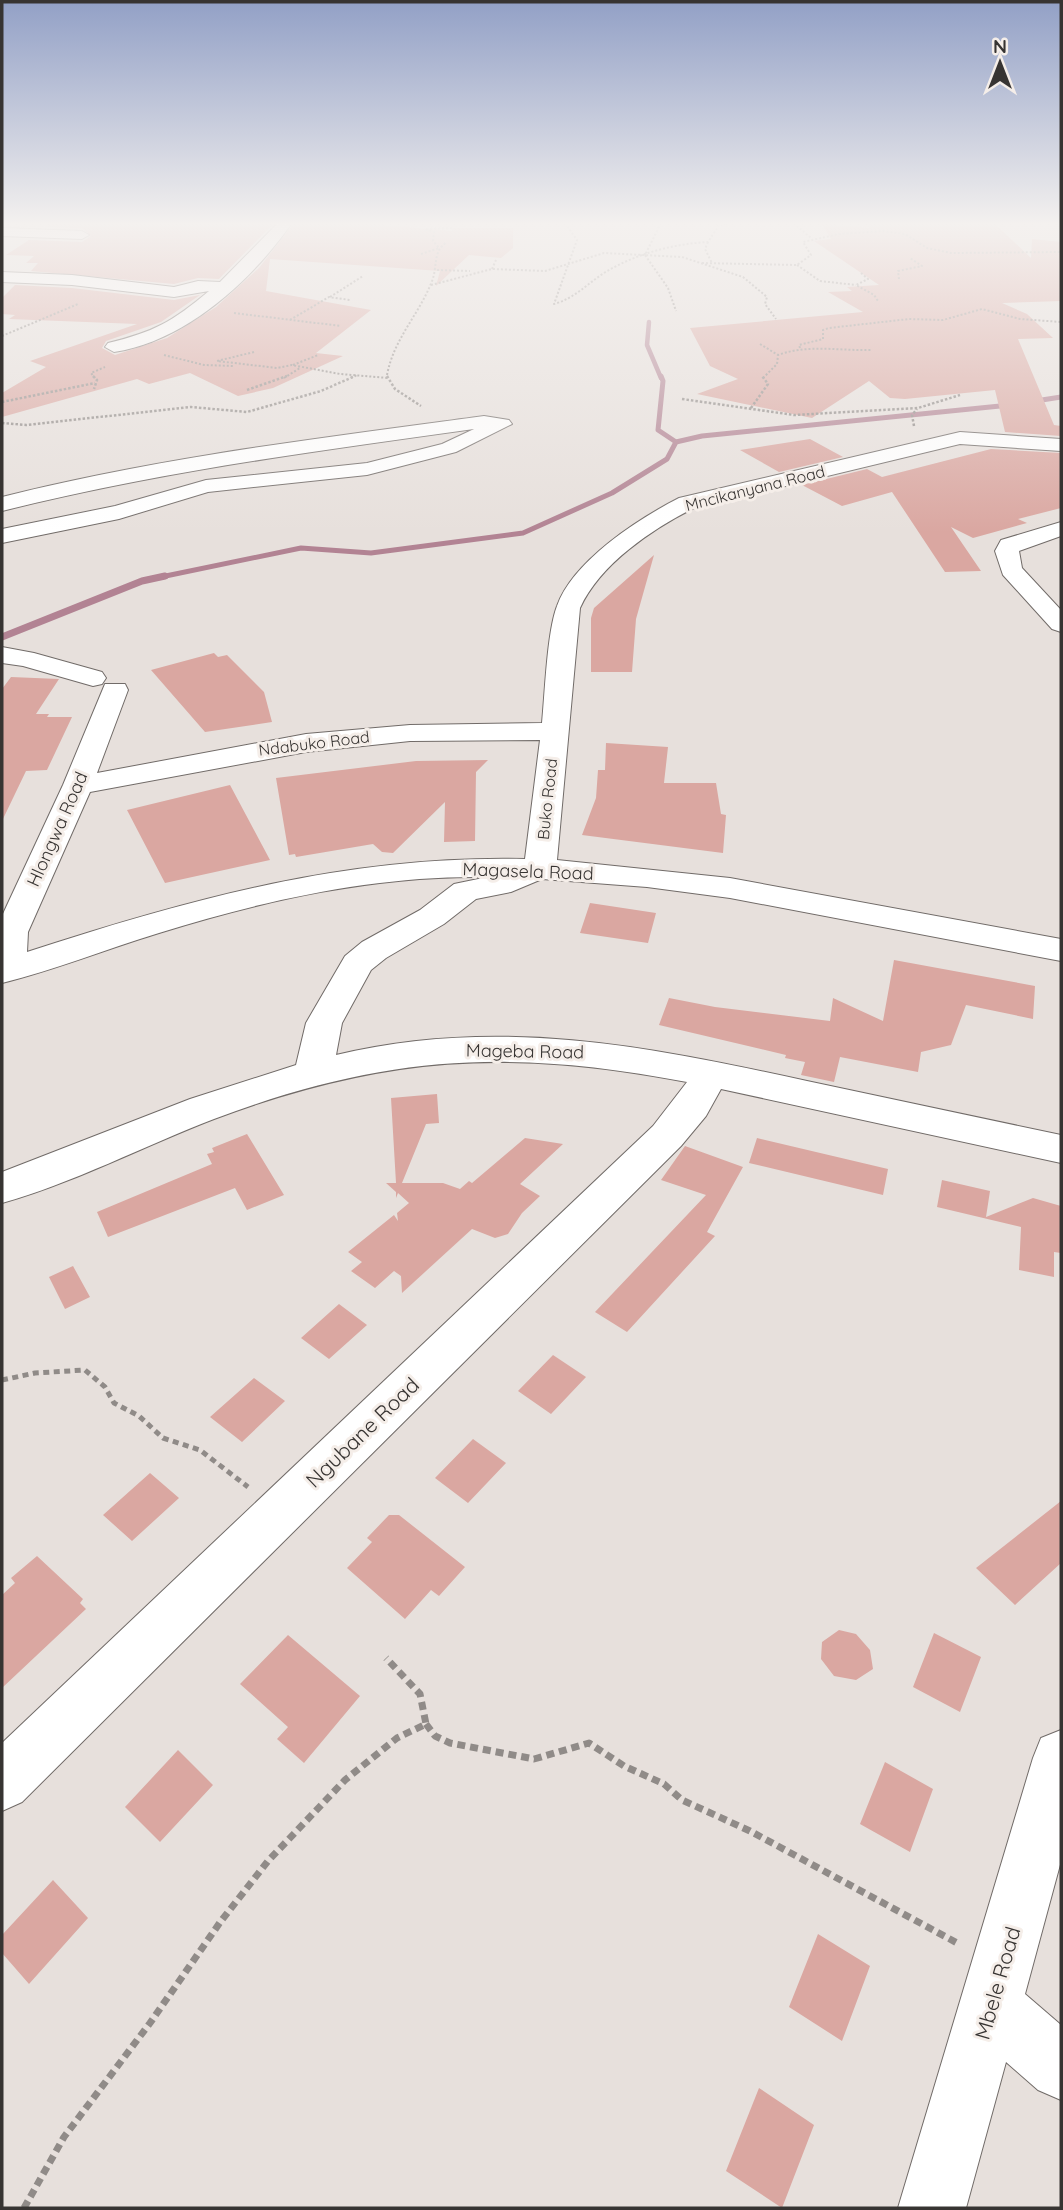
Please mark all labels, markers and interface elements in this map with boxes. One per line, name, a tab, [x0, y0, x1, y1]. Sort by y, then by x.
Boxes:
north arrow	[965, 28, 1035, 98]
text: N	[993, 34, 1007, 58]
street label: Mncikanyana Road	[683, 461, 827, 515]
street label: Ndabuko Road	[257, 726, 371, 760]
street label: Buko Road	[533, 757, 561, 841]
street label: Hlongwa Road	[21, 768, 93, 890]
street label: Magasela Road	[462, 857, 594, 885]
street label: Mageba Road	[466, 1038, 584, 1064]
street label: Ngubane Road	[300, 1371, 424, 1493]
street label: Mbele Road	[968, 1924, 1026, 2042]

